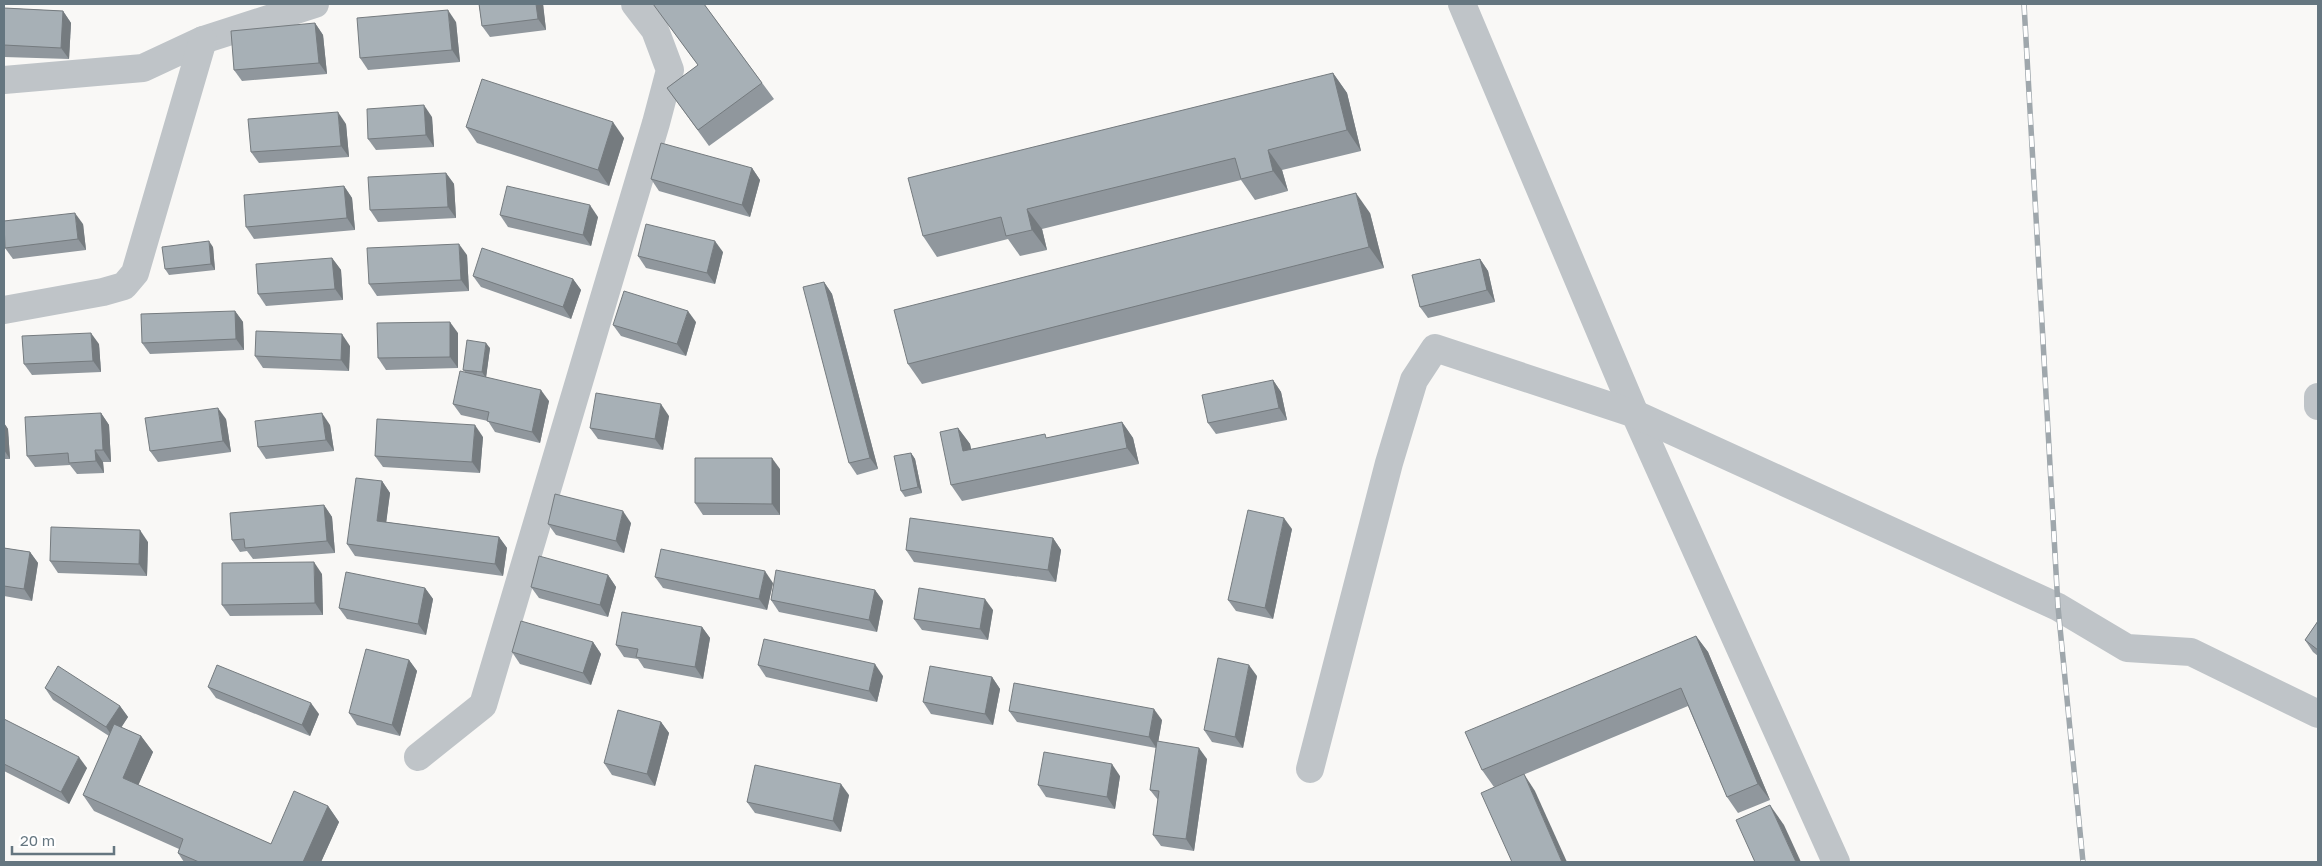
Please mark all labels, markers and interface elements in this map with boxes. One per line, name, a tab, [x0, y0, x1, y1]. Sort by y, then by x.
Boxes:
scale bar	[12, 824, 115, 856]
text: 20 m	[20, 831, 55, 849]

